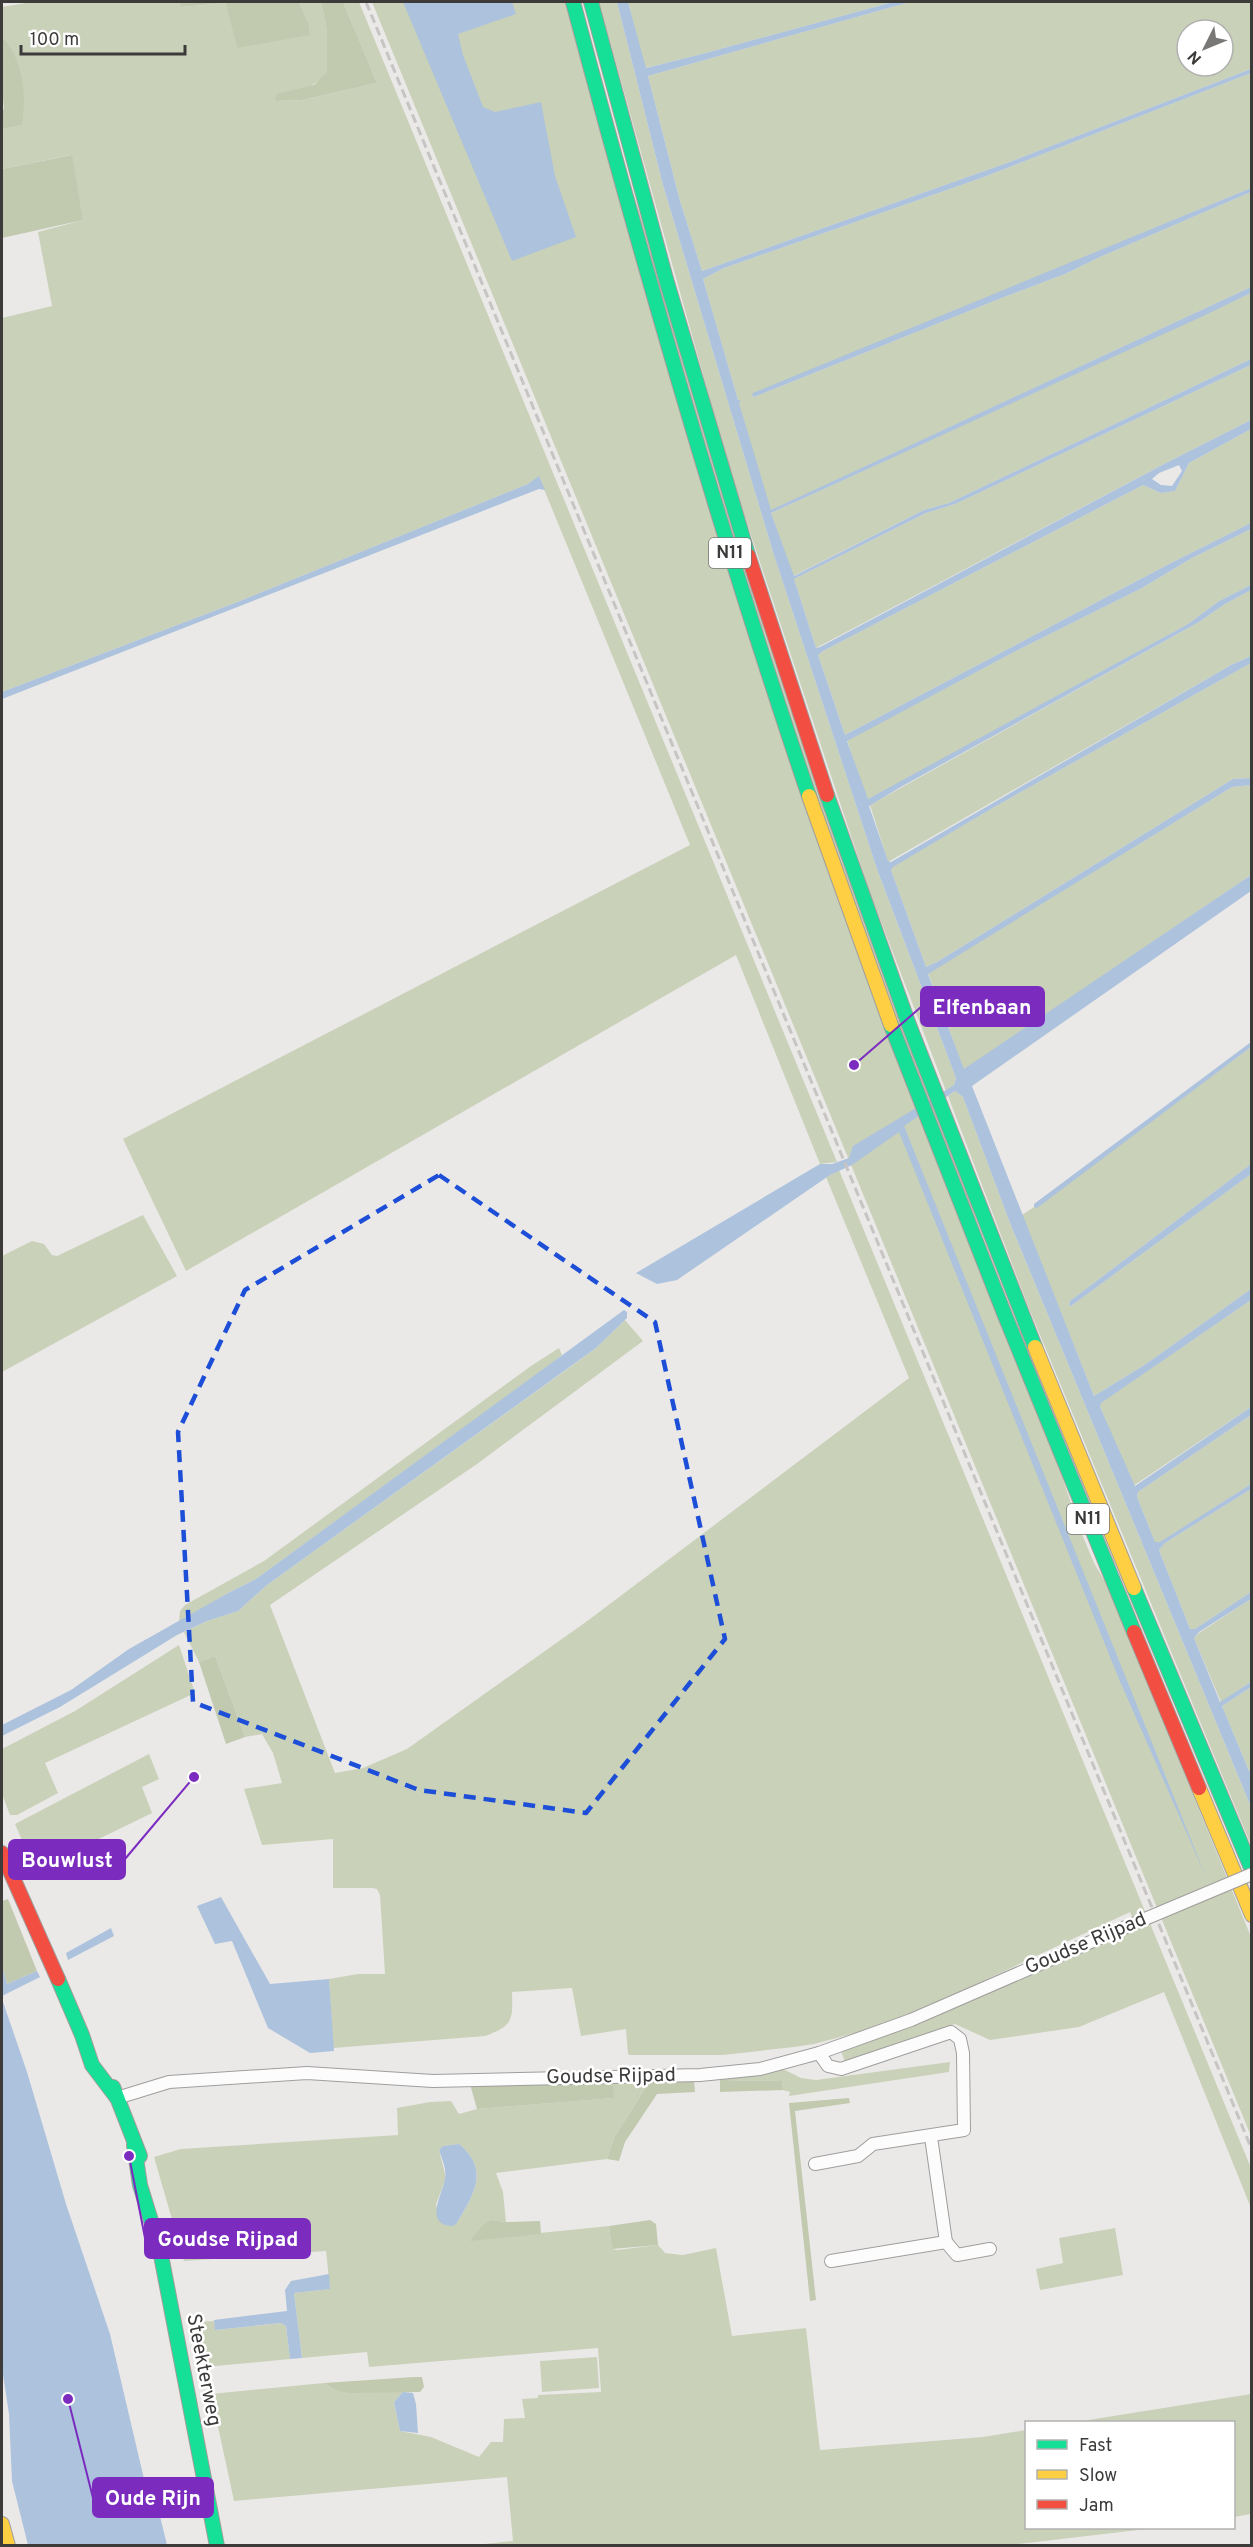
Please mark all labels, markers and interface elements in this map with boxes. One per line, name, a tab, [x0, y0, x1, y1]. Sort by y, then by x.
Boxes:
scale bar	[21, 18, 184, 56]
north arrow	[1175, 18, 1235, 78]
text: 100 m	[30, 29, 79, 52]
text: N	[1184, 46, 1207, 68]
road number: N11	[709, 538, 751, 568]
callout: Elfenbaan	[921, 987, 1044, 1026]
text: Elfenbaan	[933, 995, 1031, 1022]
road number: N11	[1067, 1504, 1109, 1534]
callout: Bouwlust	[9, 1840, 125, 1879]
text: Bouwlust	[21, 1848, 113, 1875]
street label: Goudse Rijpad	[1021, 1907, 1151, 1981]
street label: Goudse Rijpad	[546, 2063, 676, 2091]
callout: Goudse Rijpad	[145, 2219, 310, 2258]
text: Goudse Rijpad	[158, 2227, 298, 2254]
street label: Steekterweg	[179, 2312, 227, 2428]
legend	[1025, 2421, 1235, 2529]
text: Fast	[1079, 2435, 1112, 2458]
text: Slow	[1079, 2465, 1117, 2488]
callout: Oude Rijn	[93, 2478, 213, 2517]
text: Oude Rijn	[105, 2486, 201, 2513]
text: Jam	[1079, 2495, 1114, 2518]

